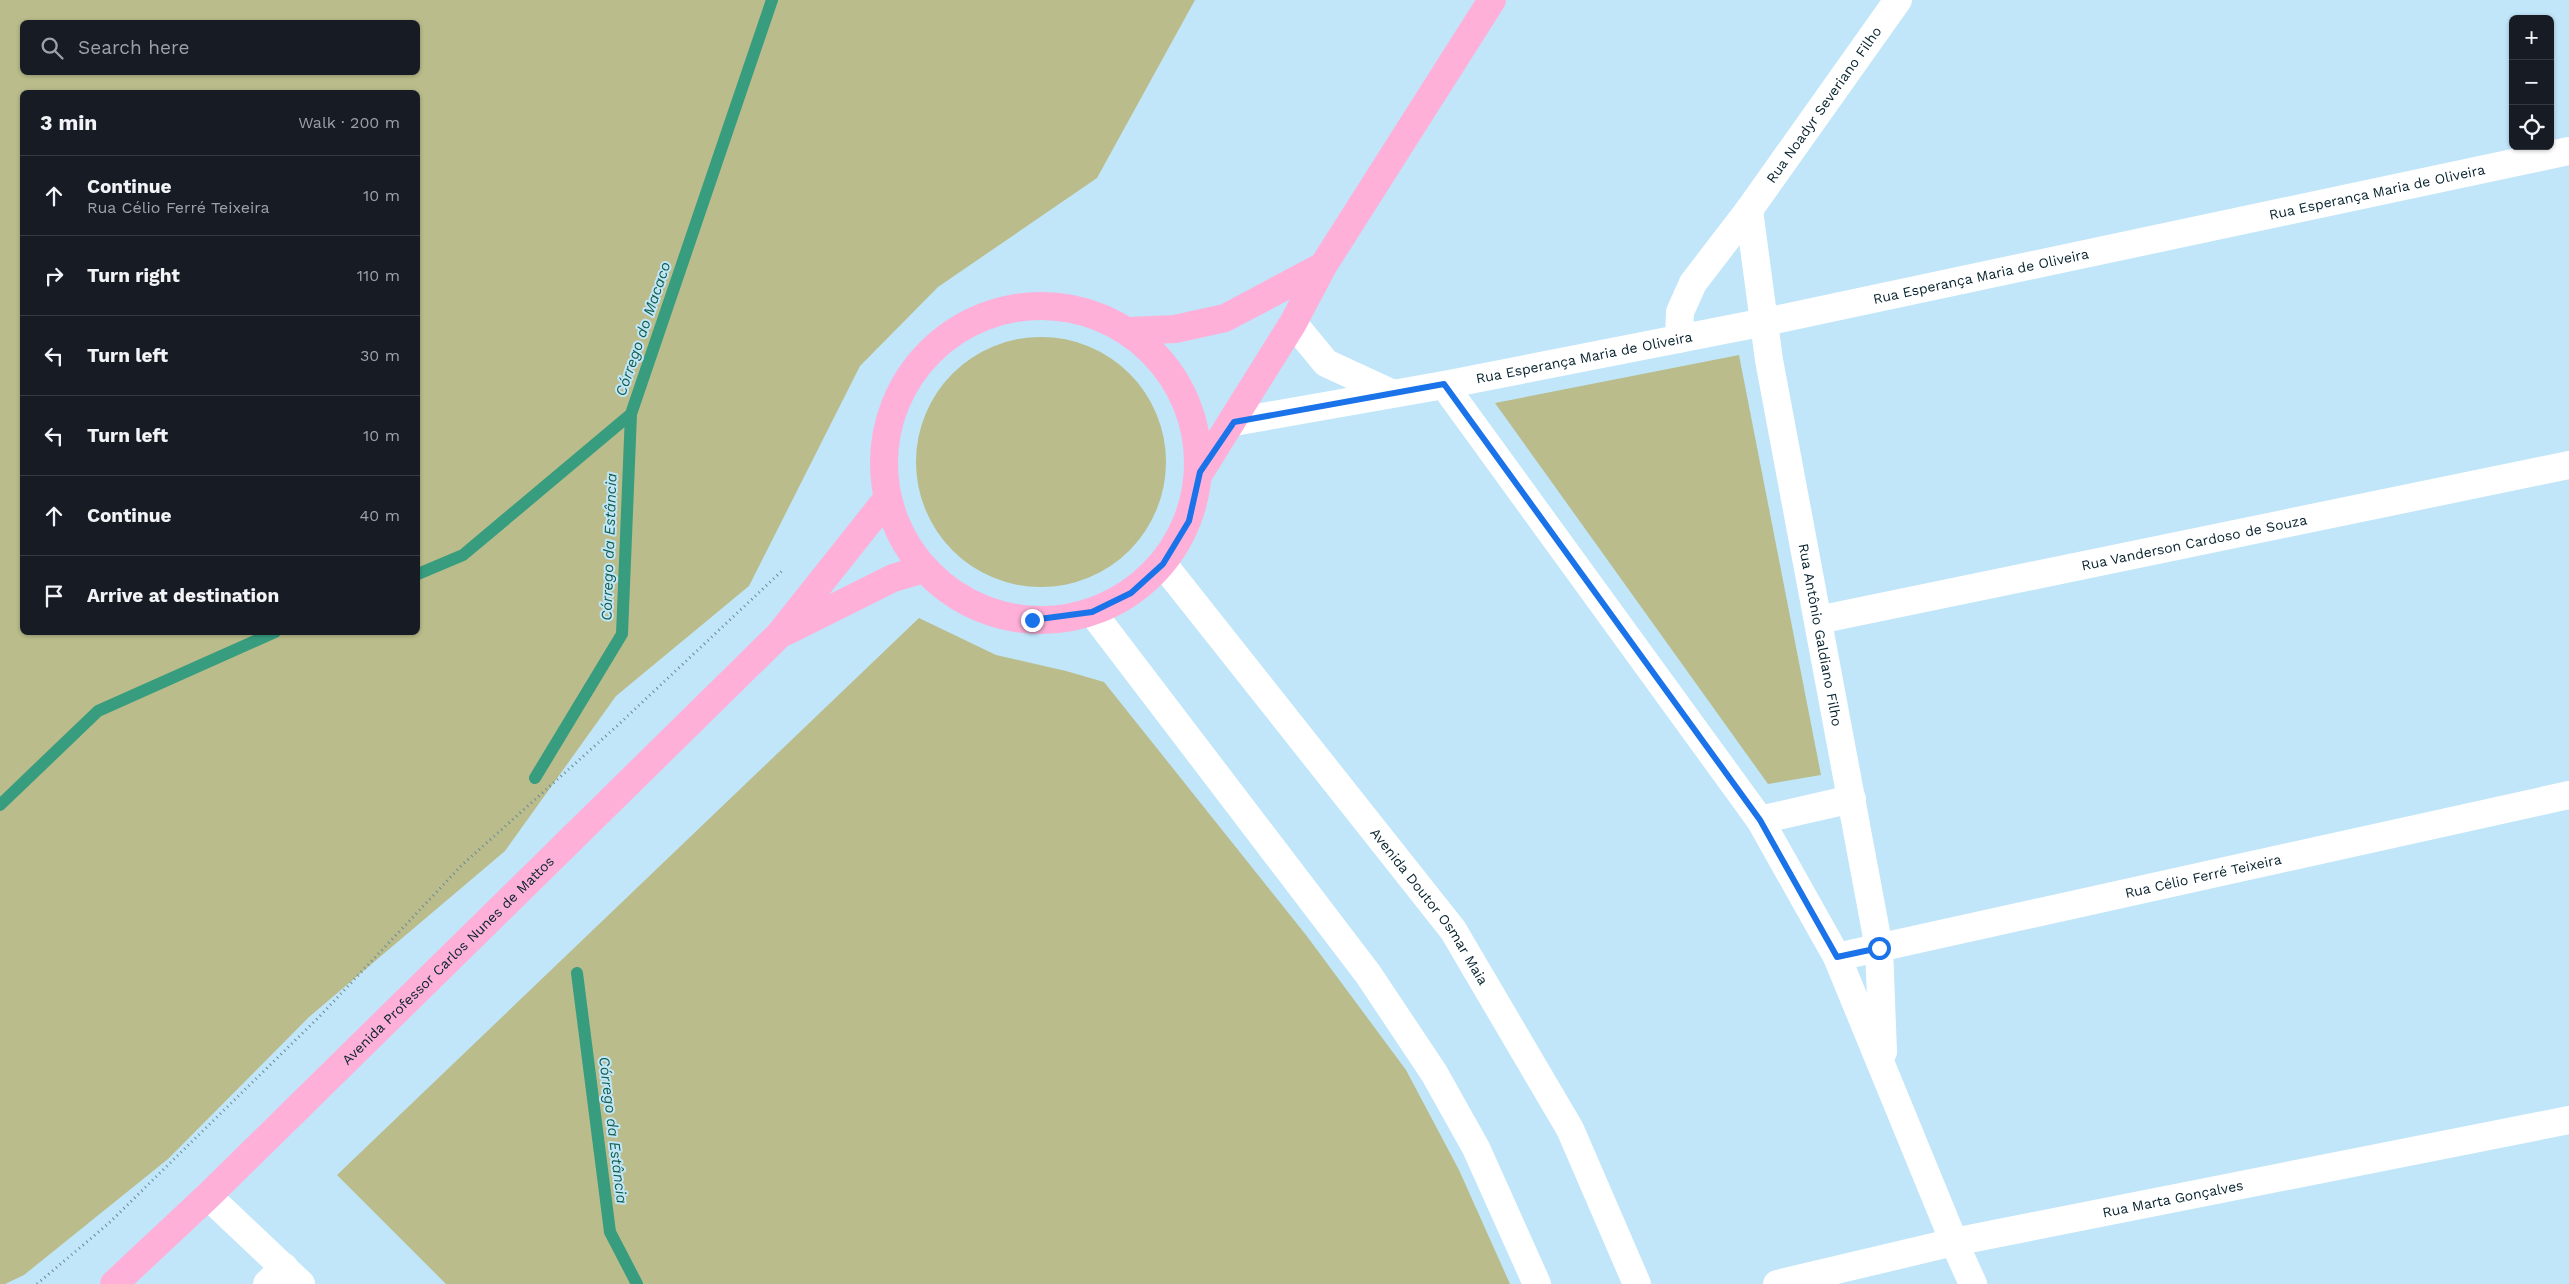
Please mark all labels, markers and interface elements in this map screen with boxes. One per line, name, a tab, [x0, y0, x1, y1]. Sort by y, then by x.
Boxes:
map controls	[2509, 15, 2554, 150]
button: +	[2509, 15, 2554, 60]
search box	[20, 20, 420, 75]
street label: Rua Noadyr Severiano Filho	[1763, 23, 1885, 186]
icon: search	[38, 34, 66, 62]
text: Search here	[78, 36, 189, 59]
button: −	[2509, 60, 2554, 105]
button: locate	[2509, 105, 2554, 150]
text: 3 min	[40, 110, 97, 135]
text: Walk · 200 m	[298, 113, 400, 132]
street label: Rua Esperança Maria de Oliveira	[2268, 161, 2486, 223]
text: Continue	[87, 175, 171, 198]
icon: ahead	[40, 182, 68, 210]
text: 10 m	[363, 186, 400, 205]
text: Rua Célio Ferré Teixeira	[87, 198, 270, 217]
street label: Rua Esperança Maria de Oliveira	[1871, 245, 2090, 307]
water label: Córrego do Macaco	[612, 259, 675, 399]
icon: right	[40, 262, 68, 290]
text: Turn right	[87, 264, 180, 287]
text: 110 m	[357, 266, 400, 285]
street label: Rua Esperança Maria de Oliveira	[1475, 328, 1694, 387]
icon: left	[40, 342, 68, 370]
text: Turn left	[87, 344, 168, 367]
text: 30 m	[360, 346, 400, 365]
icon: left	[40, 422, 68, 450]
text: Turn left	[87, 424, 168, 447]
text: 10 m	[363, 426, 400, 445]
water label: Córrego da Estância	[597, 473, 621, 621]
icon: ahead	[40, 502, 68, 530]
text: Continue	[87, 504, 171, 527]
text: 40 m	[360, 506, 400, 525]
street label: Rua Vanderson Cardoso de Souza	[2080, 511, 2308, 573]
street label: Rua Antônio Galdiano Filho	[1795, 542, 1845, 728]
icon: arrive	[40, 582, 68, 610]
text: Arrive at destination	[87, 584, 279, 607]
route end	[1021, 609, 1044, 632]
street label: Avenida Doutor Osmar Maia	[1367, 825, 1491, 988]
street label: Rua Célio Ferré Teixeira	[2123, 851, 2283, 901]
street label: Avenida Professor Carlos Nunes de Mattos	[339, 853, 557, 1068]
route start	[1868, 937, 1891, 960]
water label: Córrego da Estância	[595, 1055, 631, 1205]
street label: Rua Marta Gonçalves	[2101, 1177, 2245, 1220]

